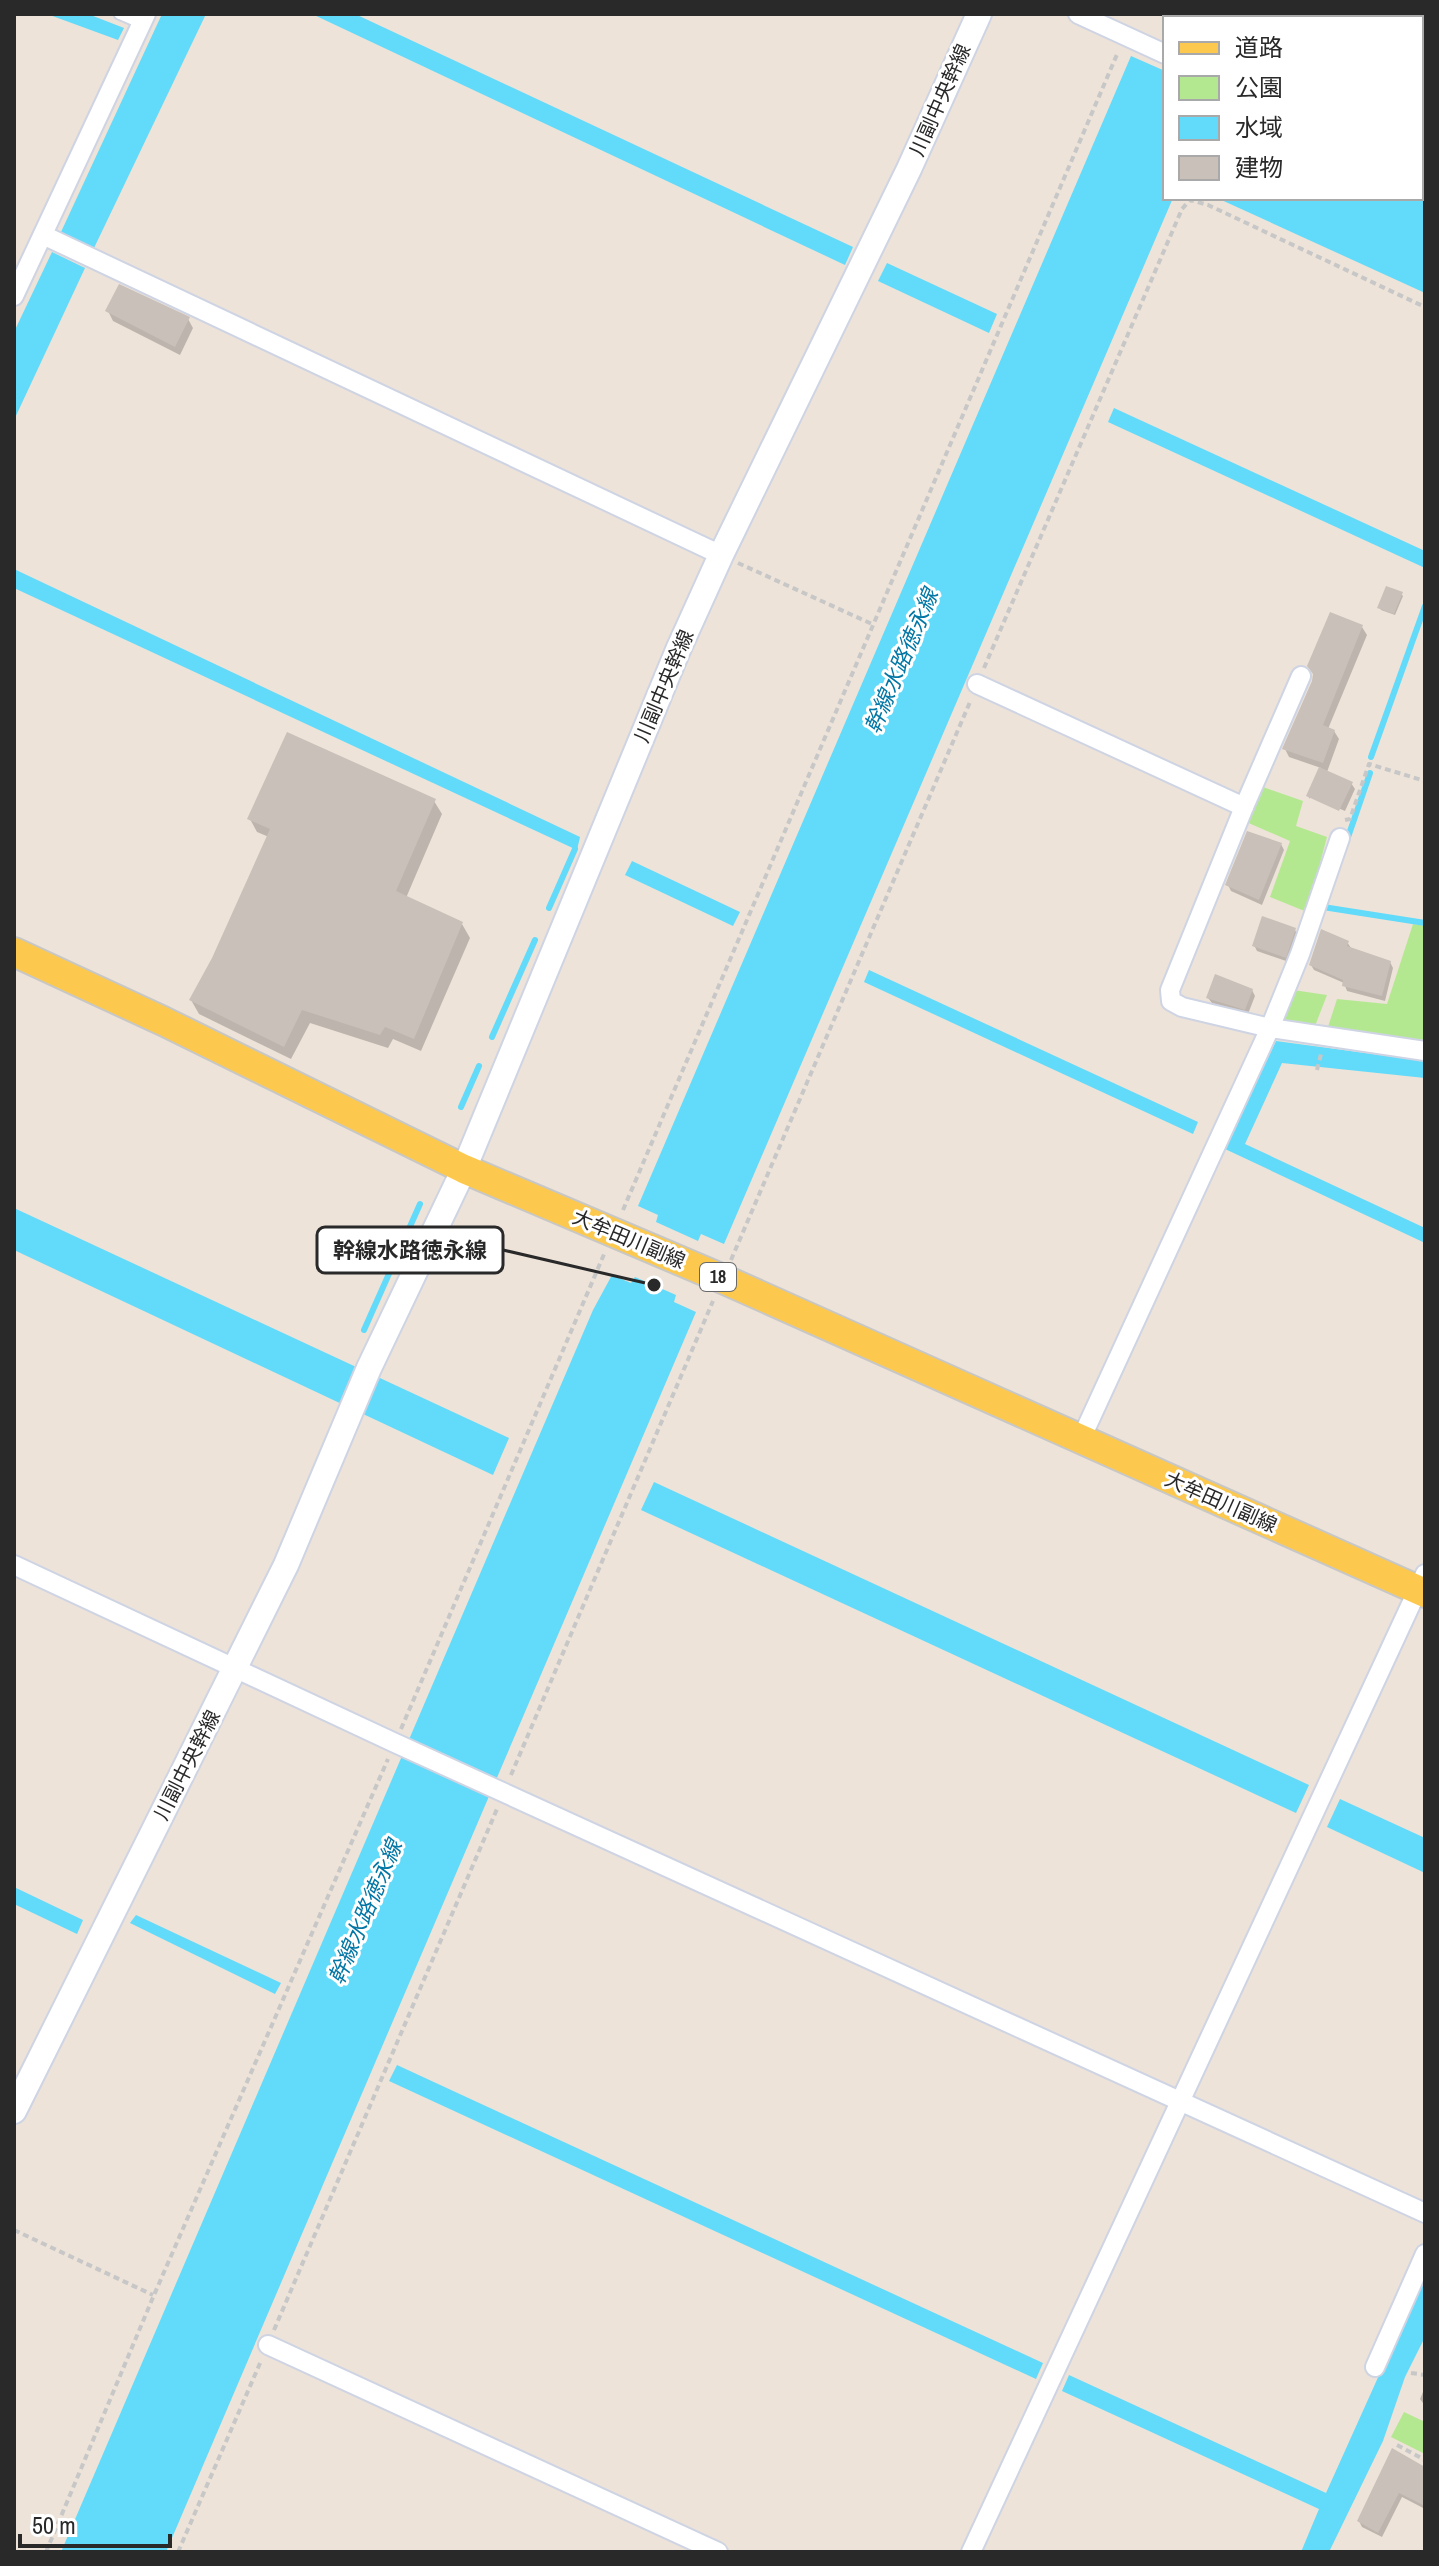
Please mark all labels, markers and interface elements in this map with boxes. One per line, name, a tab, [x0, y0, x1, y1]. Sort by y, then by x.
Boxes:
legend	[1163, 16, 1423, 200]
text: 道路	[1235, 31, 1283, 63]
street label: 川副中央幹線	[903, 39, 976, 160]
text: 公園	[1235, 71, 1283, 103]
text: 水域	[1235, 111, 1283, 143]
text: 建物	[1235, 151, 1283, 183]
water label: 幹線水路徳永線	[857, 582, 946, 738]
street label: 川副中央幹線	[628, 625, 699, 746]
street label: 大牟田川副線	[569, 1203, 690, 1274]
callout: 幹線水路徳永線	[317, 1227, 503, 1273]
text: 幹線水路徳永線	[333, 1235, 487, 1265]
road number: 18	[700, 1263, 736, 1291]
street label: 大牟田川副線	[1161, 1465, 1282, 1538]
street label: 川副中央幹線	[147, 1705, 226, 1824]
water label: 幹線水路徳永線	[321, 1833, 410, 1989]
scale bar	[20, 2498, 170, 2548]
text: 50 m	[32, 2509, 76, 2541]

